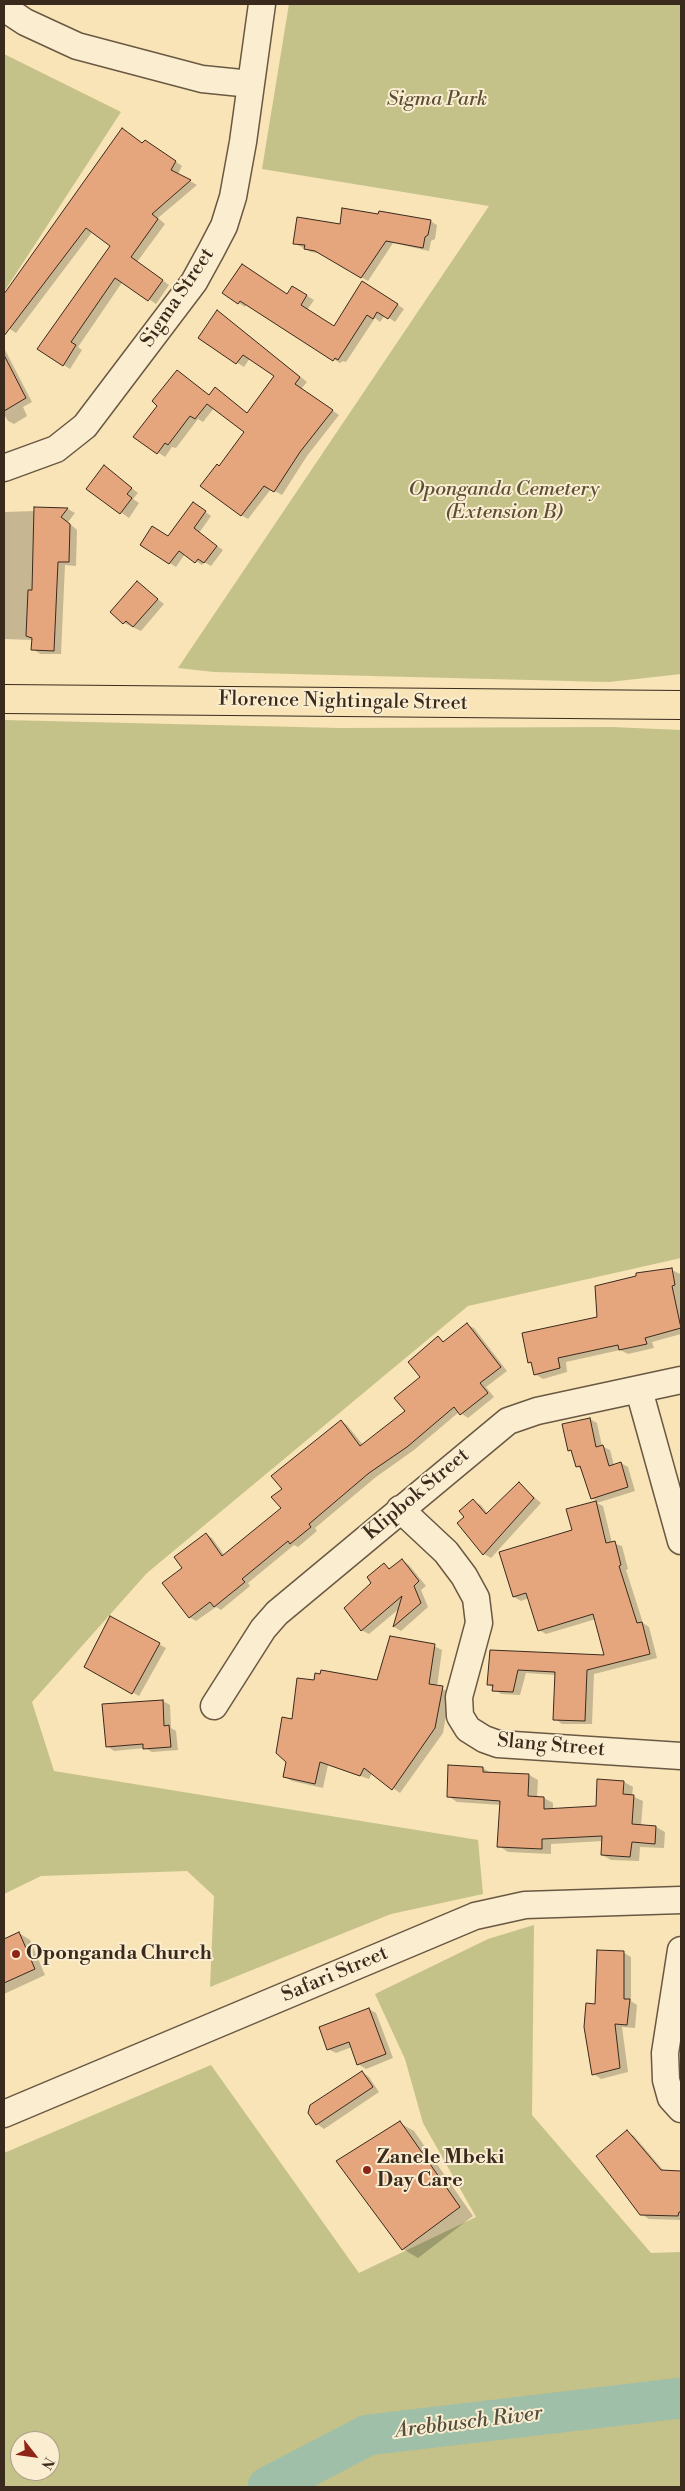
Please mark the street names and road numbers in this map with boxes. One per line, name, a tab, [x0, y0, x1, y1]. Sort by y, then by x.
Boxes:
street label: Sigma Street	[136, 244, 220, 352]
street label: Florence Nightingale Street	[218, 688, 468, 716]
street label: Klipbok Street	[359, 1444, 475, 1546]
street label: Slang Street	[496, 1729, 606, 1763]
street label: Safari Street	[278, 1942, 392, 2008]

